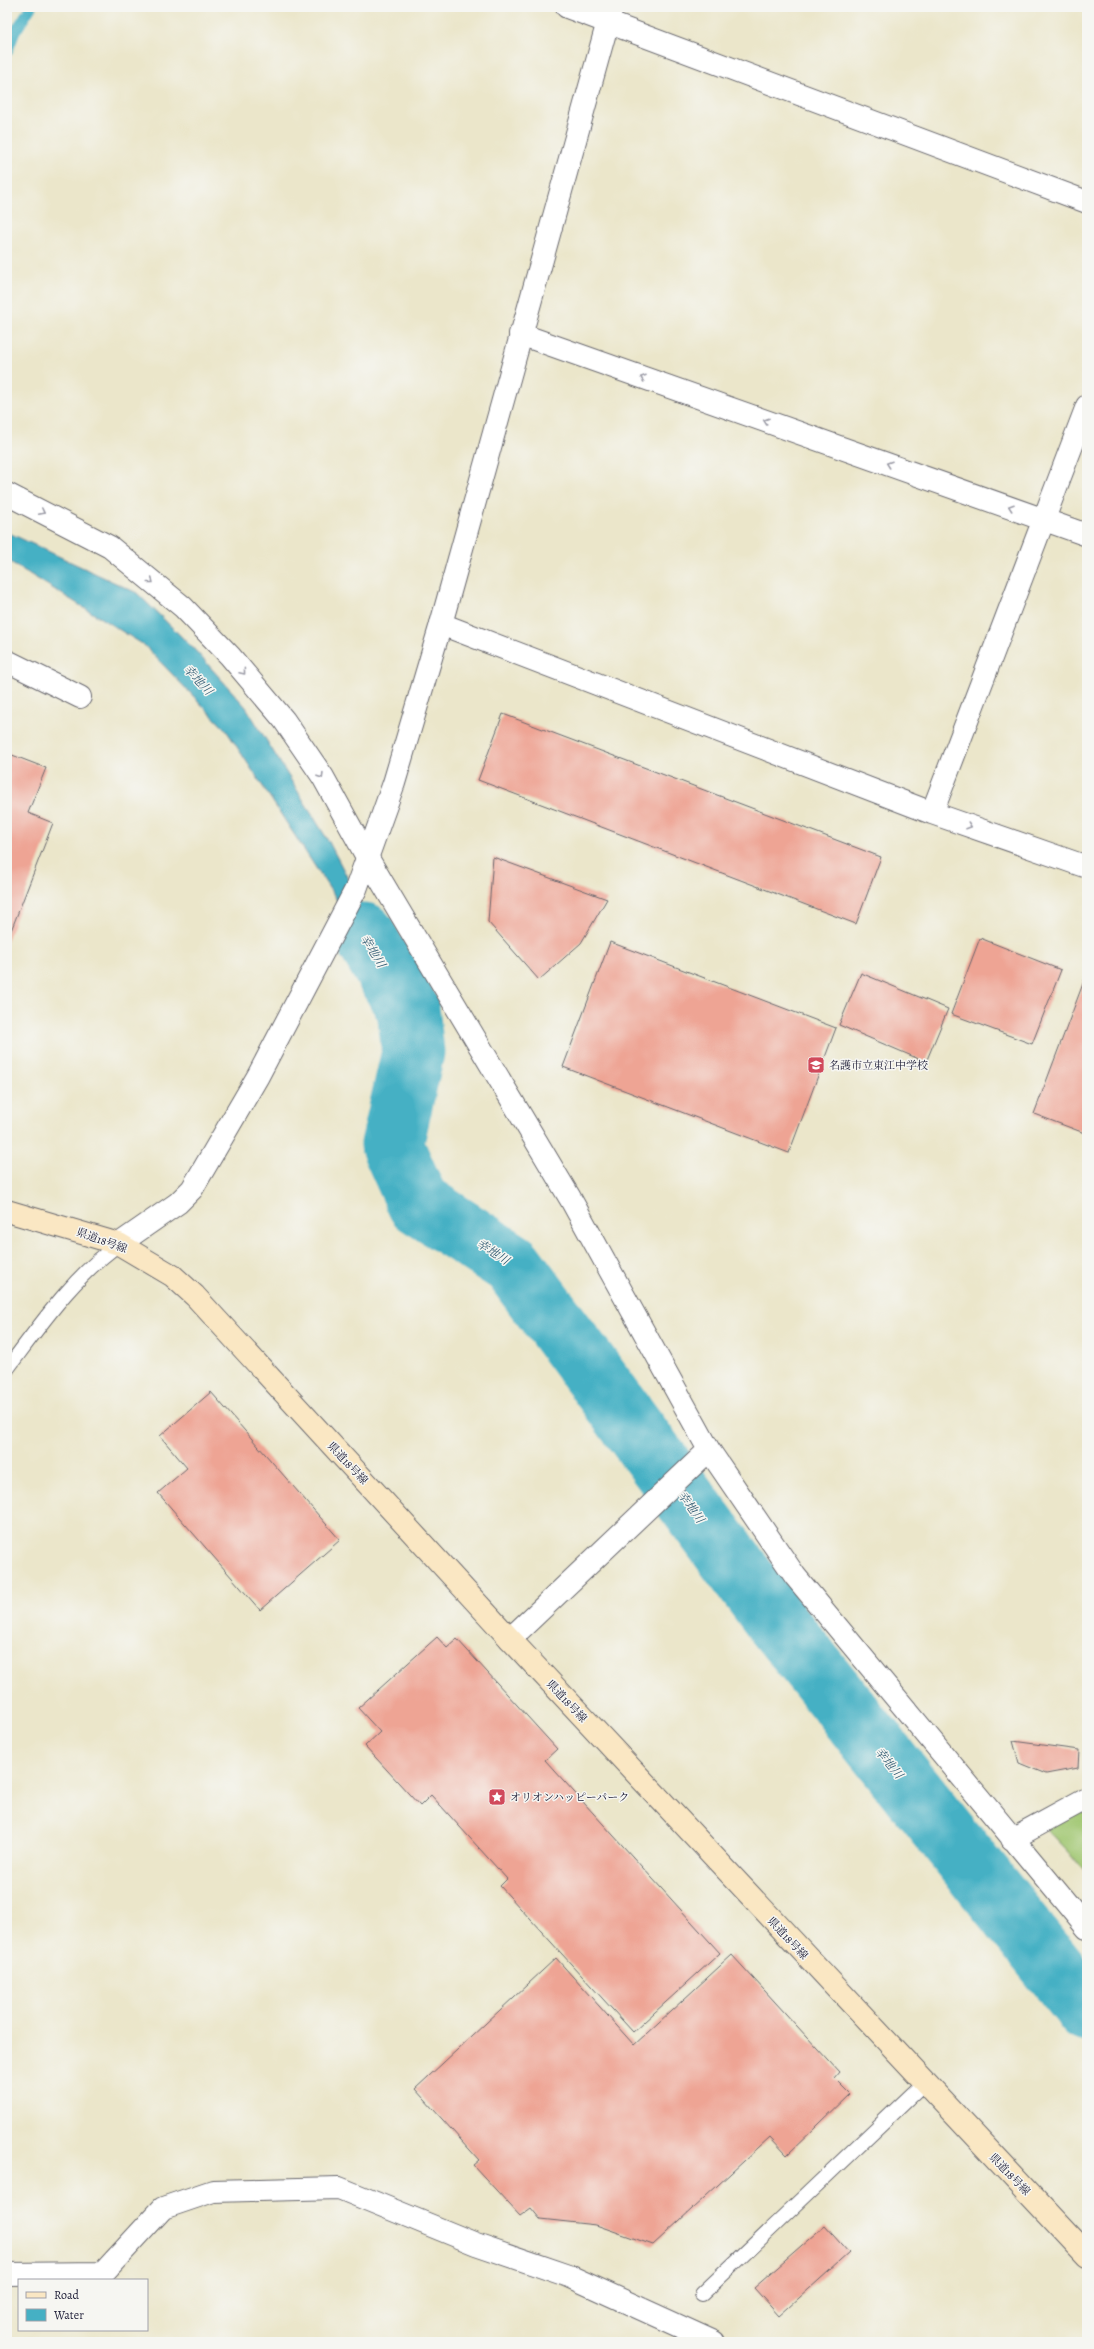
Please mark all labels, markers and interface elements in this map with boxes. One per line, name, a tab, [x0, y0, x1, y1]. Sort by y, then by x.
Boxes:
one-way arrow	[640, 374, 647, 382]
one-way arrow	[762, 417, 769, 425]
one-way arrow	[885, 460, 892, 468]
one-way arrow	[1008, 503, 1015, 511]
one-way arrow	[38, 507, 45, 515]
one-way arrow	[147, 576, 154, 583]
water label: 幸地川	[180, 661, 217, 700]
one-way arrow	[239, 667, 246, 675]
one-way arrow	[317, 772, 324, 779]
one-way arrow	[965, 821, 972, 830]
water label: 幸地川	[357, 931, 390, 972]
school or university icon: 名護市立東江中学校	[806, 1055, 826, 1075]
place label: 名護市立東江中学校	[829, 1058, 928, 1073]
street label: 県道18号線	[74, 1224, 129, 1257]
water label: 幸地川	[474, 1235, 514, 1270]
street label: 県道18号線	[324, 1439, 371, 1488]
water label: 幸地川	[674, 1488, 709, 1528]
street label: 県道18号線	[543, 1677, 590, 1726]
water label: 幸地川	[871, 1744, 908, 1784]
place icon: オリオンハッピーパーク	[487, 1787, 507, 1807]
place label: オリオンハッピーパーク	[510, 1790, 629, 1805]
street label: 県道18号線	[764, 1914, 811, 1963]
street label: 県道18号線	[986, 2150, 1033, 2199]
legend	[18, 2279, 148, 2331]
text: Road	[54, 2287, 80, 2303]
text: Water	[53, 2307, 84, 2323]

